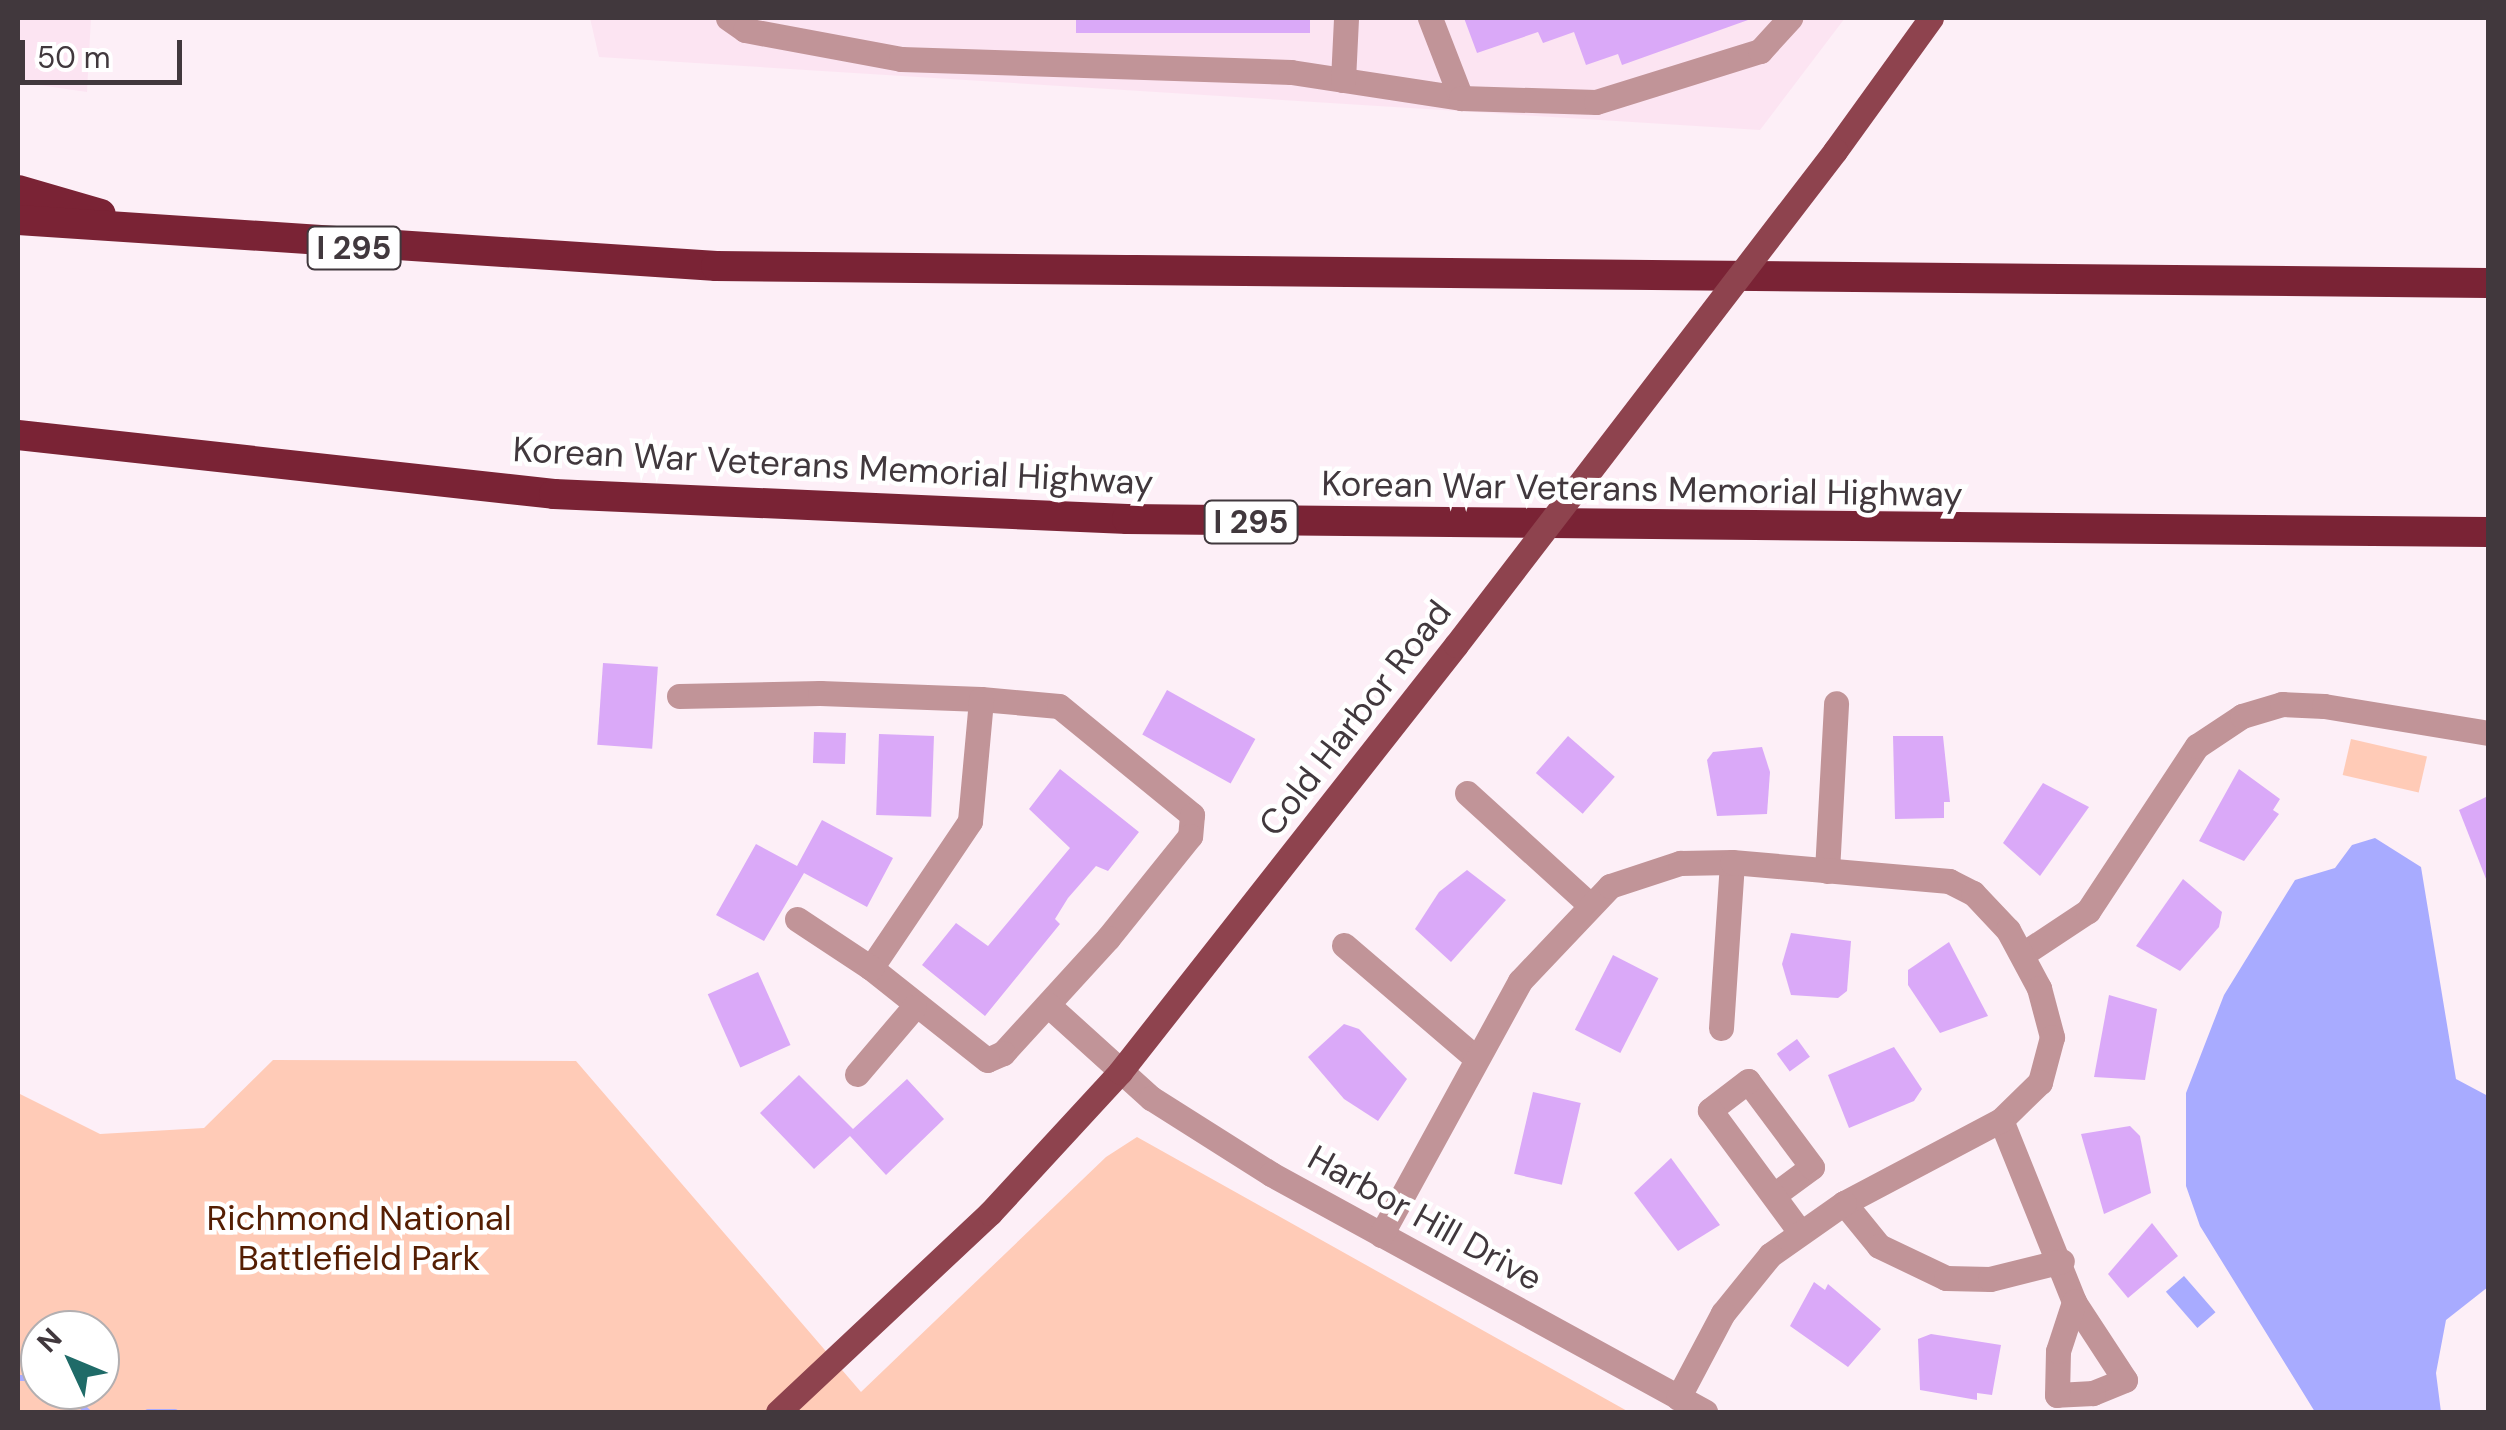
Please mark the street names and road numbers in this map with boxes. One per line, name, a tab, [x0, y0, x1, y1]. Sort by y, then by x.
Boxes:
road number: I 295	[306, 221, 402, 275]
street label: Korean War Veterans Memorial Highway	[512, 428, 1154, 504]
street label: Korean War Veterans Memorial Highway	[1321, 462, 1963, 516]
road number: I 295	[1204, 495, 1298, 549]
street label: Cold Harbor Road	[1250, 592, 1460, 844]
street label: Harbor Hill Drive	[1301, 1136, 1549, 1300]

